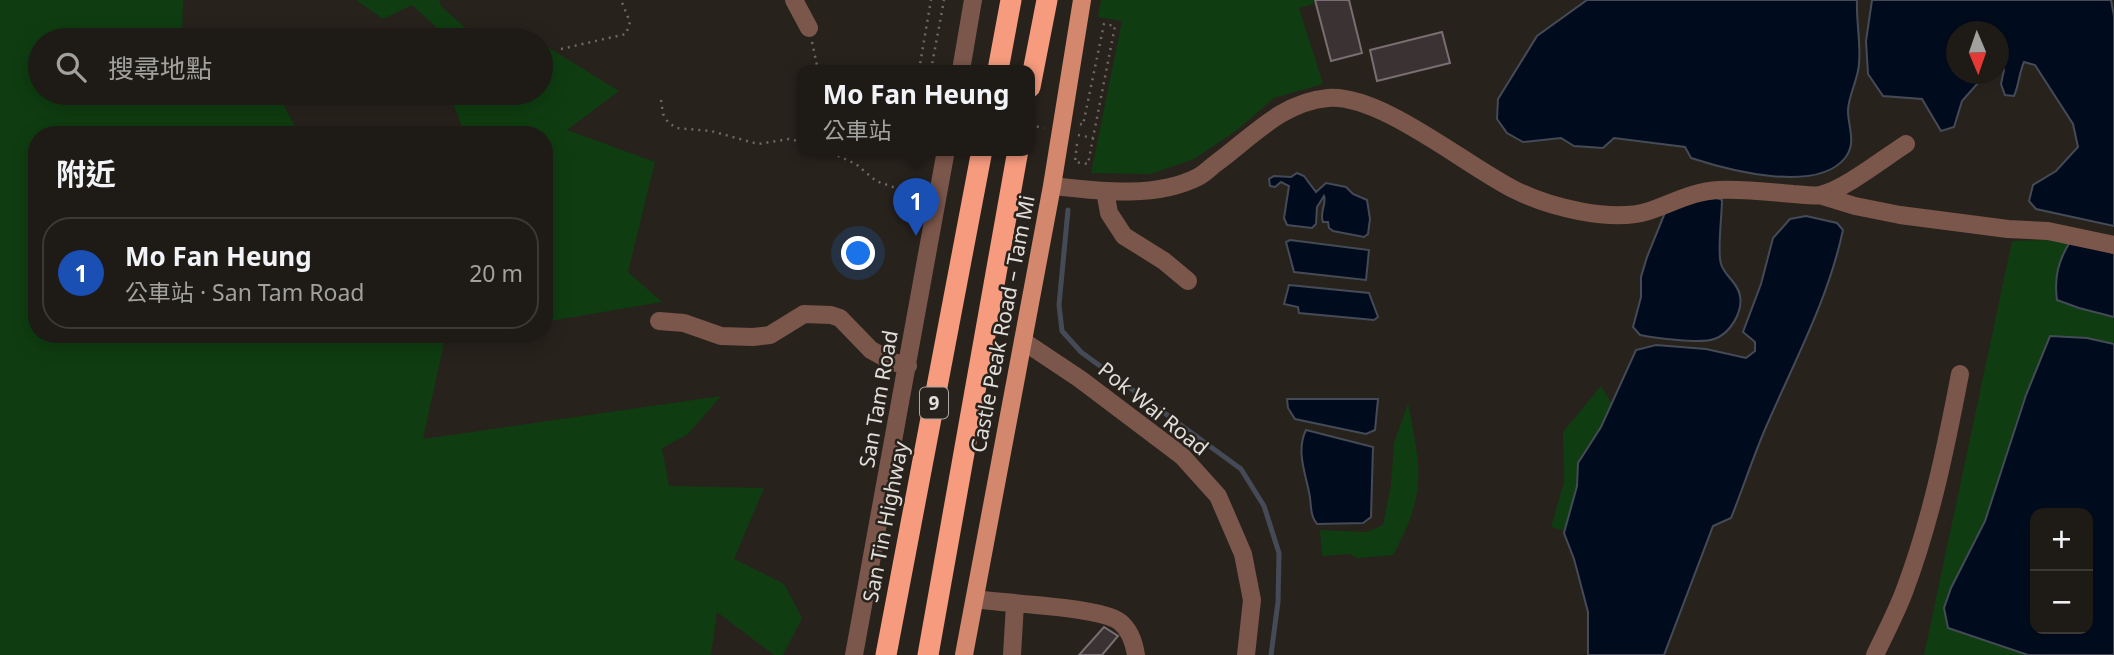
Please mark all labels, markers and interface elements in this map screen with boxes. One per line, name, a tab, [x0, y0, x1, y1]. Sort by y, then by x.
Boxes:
north arrow	[1946, 21, 2009, 84]
search box	[28, 28, 553, 105]
icon: search	[52, 48, 90, 86]
text: 搜尋地點	[108, 50, 212, 86]
popup	[797, 65, 1035, 156]
text: Mo Fan Heung	[823, 76, 1009, 112]
text: 公車站	[823, 114, 892, 146]
text: 附近	[56, 153, 116, 194]
pin: 1	[893, 178, 939, 236]
street label: Castle Peak Road – Tam Mi	[963, 193, 1041, 455]
your location	[841, 236, 875, 270]
text: Mo Fan Heung	[125, 238, 312, 274]
text: 1	[74, 257, 88, 289]
text: 20 m	[469, 257, 523, 289]
text: 公車站 · San Tam Road	[125, 276, 364, 308]
street label: San Tam Road	[852, 328, 904, 470]
street label: Pok Wai Road	[1093, 355, 1215, 461]
road number: 9	[920, 388, 948, 418]
street label: San Tin Highway	[856, 439, 914, 605]
map controls	[2030, 508, 2093, 634]
button: +	[2030, 508, 2093, 571]
button: −	[2030, 571, 2093, 634]

